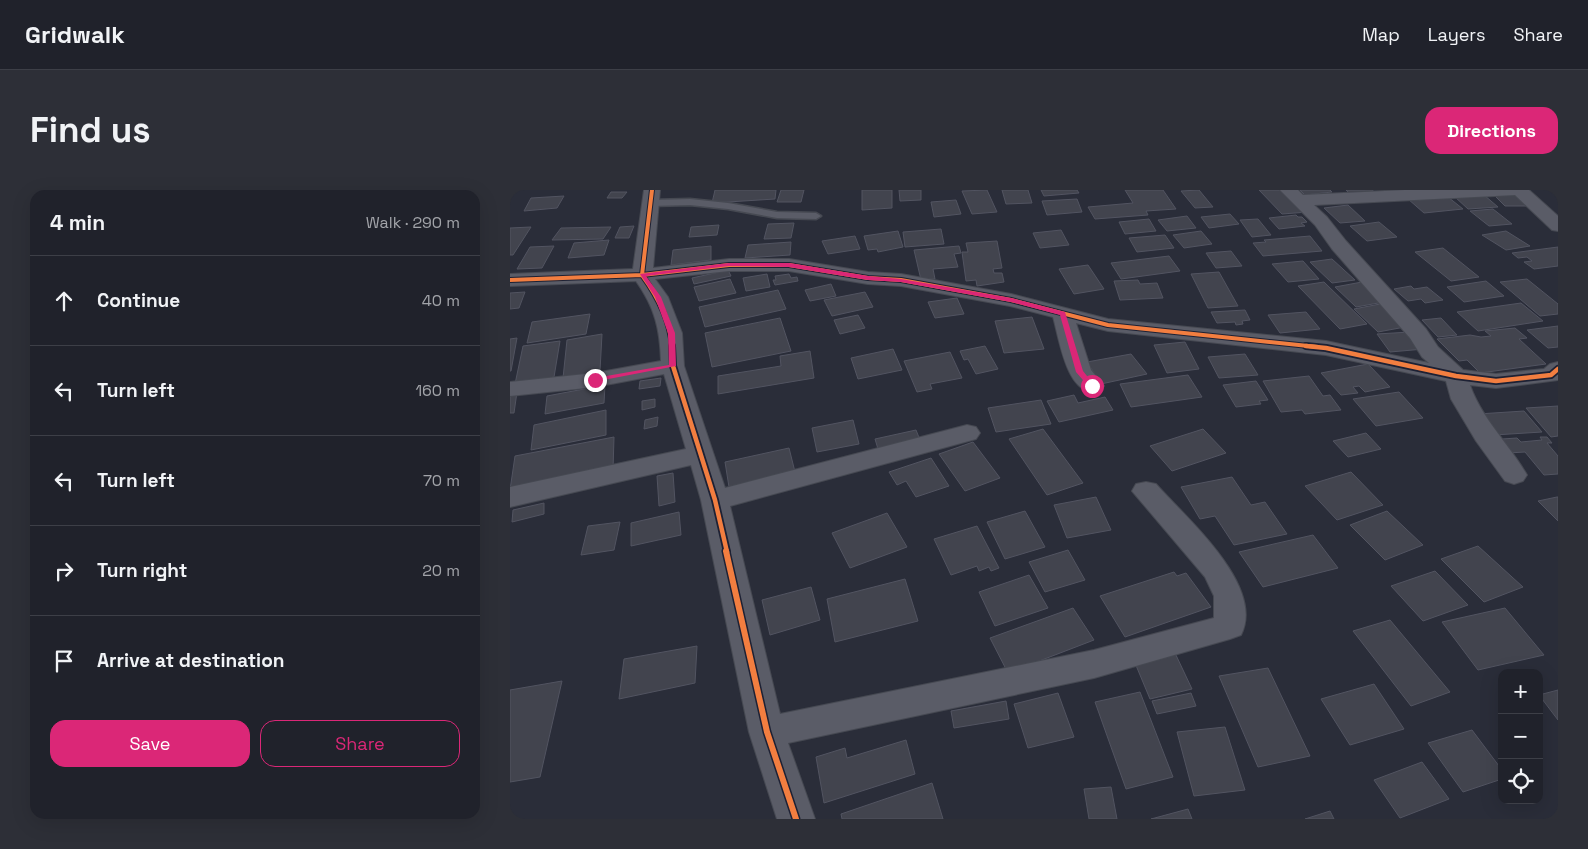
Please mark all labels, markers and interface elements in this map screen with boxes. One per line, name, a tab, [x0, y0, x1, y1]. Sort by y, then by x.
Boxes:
text: Gridwalk	[25, 19, 125, 50]
text: Map	[1362, 23, 1400, 46]
text: Layers	[1428, 23, 1485, 46]
text: Share	[1513, 23, 1563, 46]
button: Directions	[1425, 107, 1558, 154]
text: Find us	[30, 108, 151, 152]
text: 4 min	[50, 209, 105, 236]
text: Walk · 290 m	[366, 212, 460, 233]
icon: ahead	[50, 287, 78, 315]
text: Continue	[97, 288, 180, 313]
text: 40 m	[422, 290, 460, 311]
route end	[584, 369, 607, 392]
route start	[1081, 375, 1104, 398]
icon: left	[50, 377, 78, 405]
text: Turn left	[97, 378, 175, 403]
text: 160 m	[415, 380, 460, 401]
icon: left	[50, 467, 78, 495]
text: Turn left	[97, 468, 175, 493]
text: 70 m	[423, 470, 460, 491]
icon: right	[50, 557, 78, 585]
text: Turn right	[97, 558, 187, 583]
text: 20 m	[422, 560, 460, 581]
icon: arrive	[50, 647, 78, 675]
text: Arrive at destination	[97, 648, 285, 673]
map controls	[1498, 669, 1543, 804]
button: +	[1498, 669, 1543, 714]
button: −	[1498, 714, 1543, 759]
button: Save	[50, 720, 250, 767]
button: Share	[260, 720, 460, 767]
button: locate	[1498, 759, 1543, 804]

